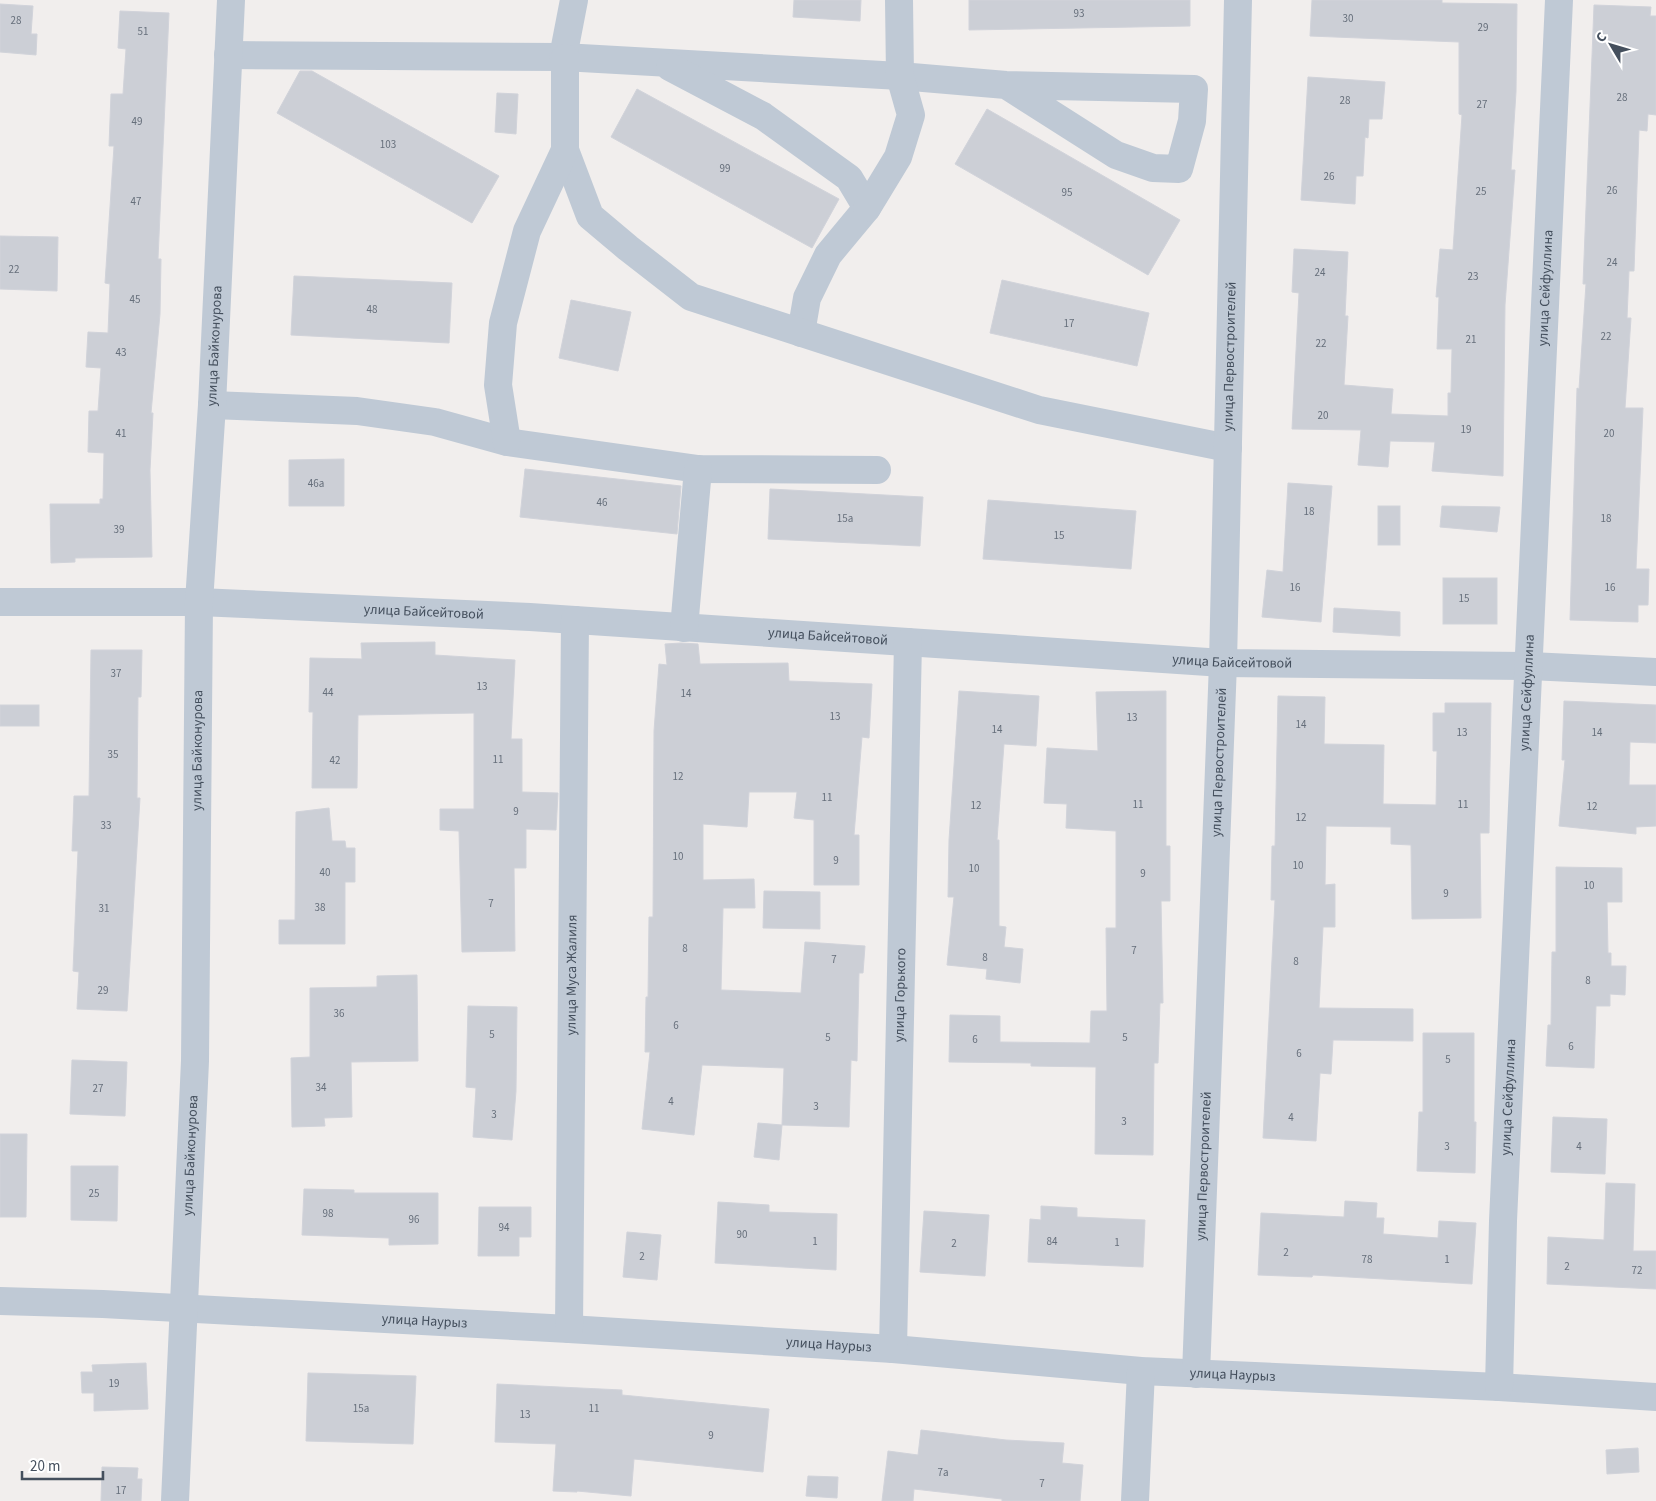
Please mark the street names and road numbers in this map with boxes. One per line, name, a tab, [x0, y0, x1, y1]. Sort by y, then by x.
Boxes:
street label: улица Сейфуллина	[1533, 229, 1558, 347]
street label: улица Первостроителей	[1218, 282, 1242, 432]
street label: улица Байконурова	[202, 285, 228, 407]
street label: улица Байсейтовой	[363, 599, 484, 625]
street label: улица Байсейтовой	[767, 623, 889, 651]
street label: улица Сейфуллина	[1515, 634, 1540, 751]
street label: улица Байсейтовой	[1172, 650, 1292, 674]
street label: улица Первостроителей	[1206, 687, 1232, 838]
street label: улица Байконурова	[187, 690, 208, 811]
street label: улица Муса Жалиля	[561, 914, 583, 1036]
street label: улица Горького	[890, 948, 912, 1042]
street label: улица Сейфуллина	[1496, 1038, 1521, 1156]
street label: улица Первостроителей	[1191, 1091, 1217, 1241]
street label: улица Байконурова	[178, 1095, 203, 1216]
street label: улица Наурыз	[381, 1309, 468, 1334]
street label: улица Наурыз	[785, 1332, 872, 1358]
street label: улица Наурыз	[1189, 1363, 1276, 1387]

